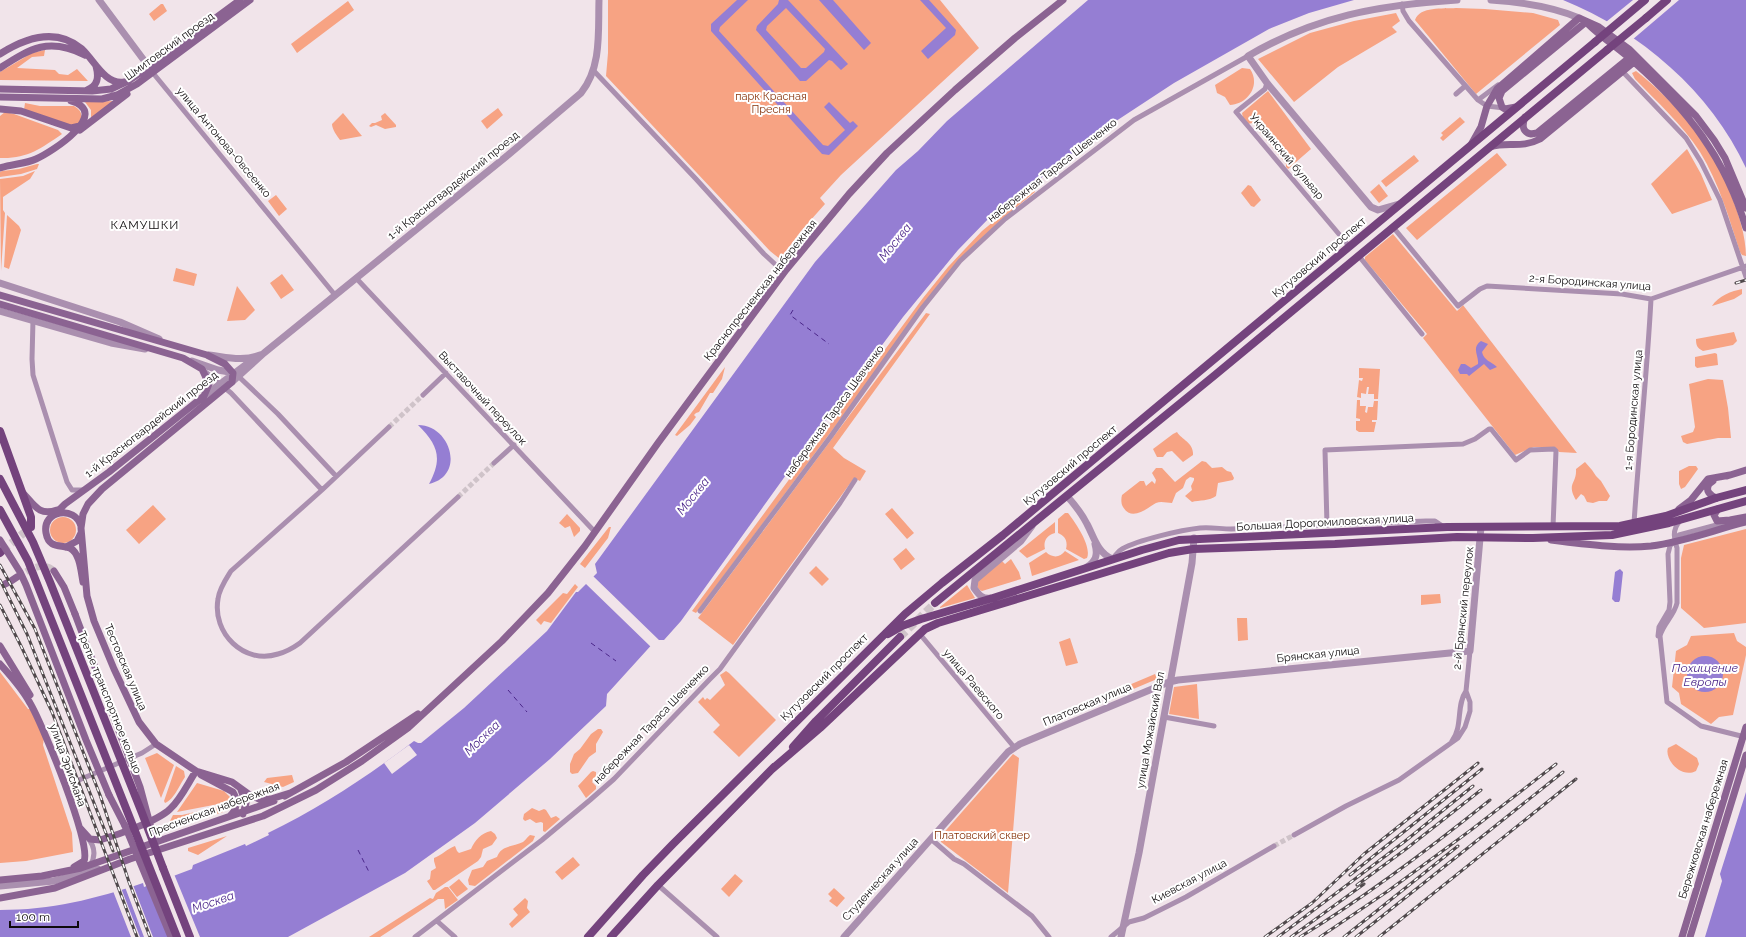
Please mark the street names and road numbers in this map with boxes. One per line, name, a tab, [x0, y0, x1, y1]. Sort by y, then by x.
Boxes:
street label: Шмитовский проезд	[122, 9, 217, 83]
street label: улица Антонова-Овсеенко	[174, 84, 274, 201]
street label: Украинский бульвар	[1247, 111, 1327, 202]
street label: набережная Тараса Шевченко	[985, 116, 1120, 225]
street label: 1-й Красногвардейский проезд	[385, 128, 522, 242]
street label: Кутузовский проспект	[1270, 214, 1369, 300]
street label: Краснопресненская набережная	[701, 217, 820, 363]
street label: 2-я Бородинская улица	[1529, 272, 1651, 293]
street label: набережная Тараса Шевченко	[782, 342, 887, 480]
street label: Выставочный переулок	[436, 349, 530, 448]
street label: 1-я Бородинская улица	[1622, 349, 1645, 471]
street label: 1-й Красногвардейский проезд	[82, 368, 221, 480]
street label: Кутузовский проспект	[1021, 422, 1120, 508]
street label: Большая Дорогомиловская улица	[1236, 511, 1414, 534]
street label: 2-й Брянский переулок	[1451, 546, 1476, 670]
street label: Тестовская улица	[101, 622, 150, 712]
street label: Третье транспортное кольцо	[75, 629, 144, 776]
street label: Кутузовский проспект	[778, 630, 871, 724]
street label: Брянская улица	[1276, 644, 1360, 665]
street label: улица Раевского	[940, 646, 1007, 723]
street label: набережная Тараса Шевченко	[591, 662, 712, 787]
street label: улица Можайский Вал	[1134, 671, 1167, 790]
street label: Платовская улица	[1041, 680, 1133, 729]
street label: улица Эрисмана	[47, 722, 89, 808]
street label: Бережковская набережная	[1676, 758, 1731, 900]
street label: Пресненская набережная	[147, 780, 281, 839]
street label: Студенческая улица	[840, 835, 921, 924]
street label: Киевская улица	[1150, 856, 1229, 907]

